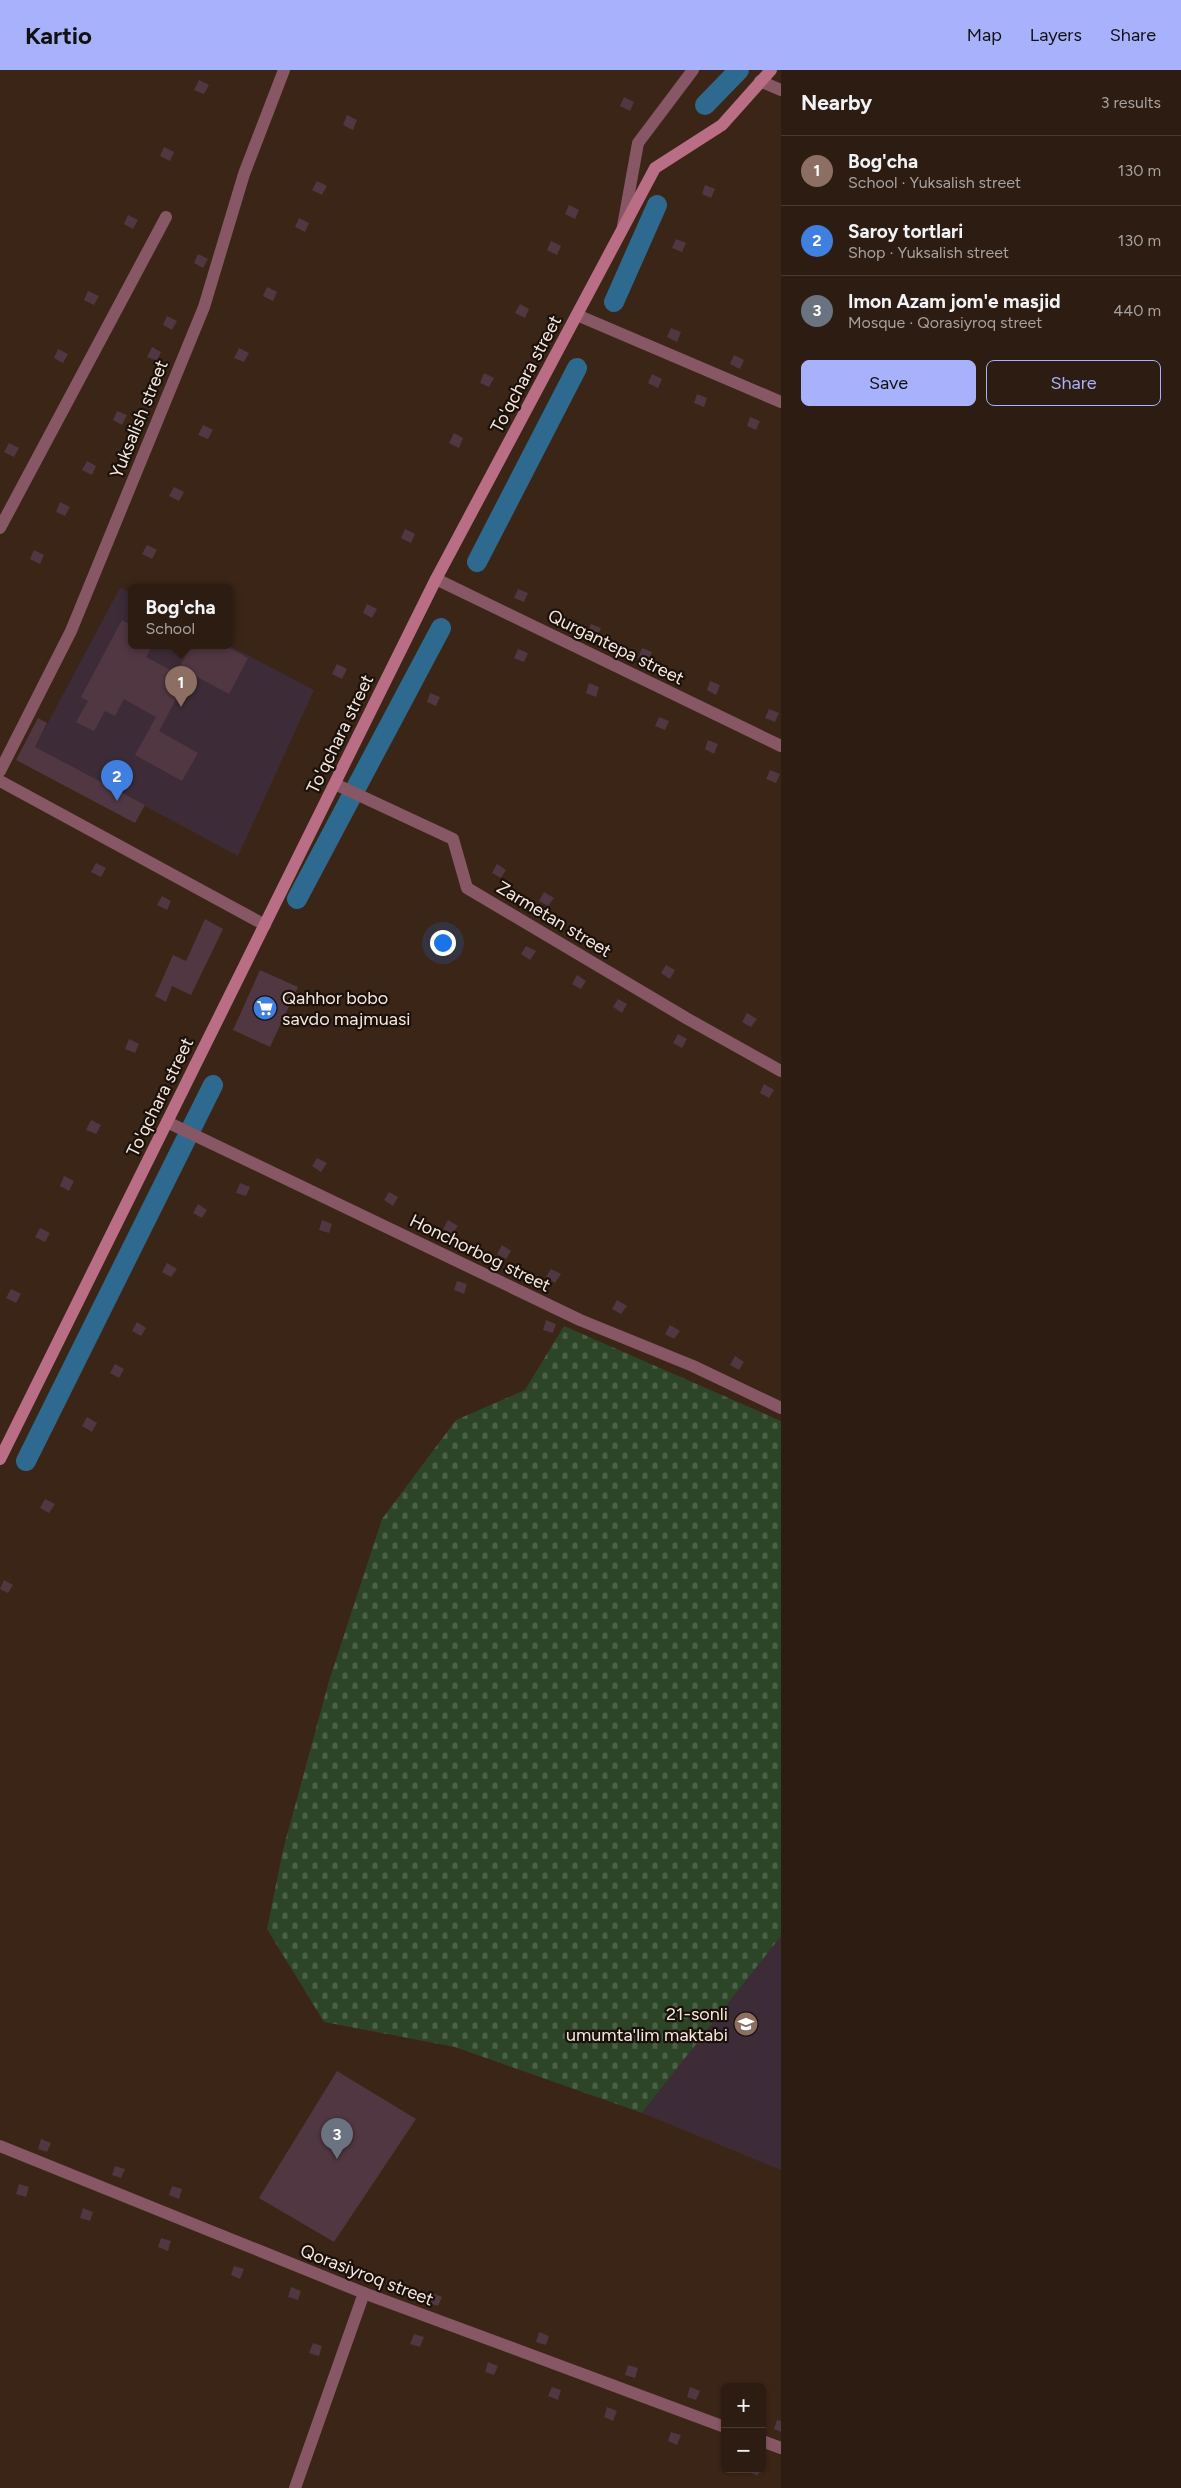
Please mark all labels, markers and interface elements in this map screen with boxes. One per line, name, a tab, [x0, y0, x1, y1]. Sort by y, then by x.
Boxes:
text: Kartio	[25, 21, 92, 50]
text: Map	[967, 24, 1002, 46]
text: Layers	[1030, 24, 1082, 46]
text: Share	[1110, 24, 1156, 46]
text: Nearby	[801, 90, 872, 115]
text: 3 results	[1101, 93, 1161, 112]
text: Bog'cha	[848, 150, 918, 173]
text: 1	[814, 161, 820, 180]
text: 130 m	[1118, 161, 1161, 180]
text: School · Yuksalish street	[848, 173, 1021, 192]
text: Saroy tortlari	[848, 220, 963, 243]
text: 2	[812, 231, 822, 250]
text: 130 m	[1118, 231, 1161, 250]
text: Shop · Yuksalish street	[848, 243, 1009, 262]
text: Imon Azam jom'e masjid	[848, 290, 1060, 313]
text: 3	[813, 301, 821, 320]
text: 440 m	[1113, 301, 1161, 320]
street label: To'qchara street	[486, 311, 566, 436]
text: Mosque · Qorasiyroq street	[848, 313, 1042, 332]
street label: Yuksalish street	[105, 357, 173, 481]
button: Save	[801, 360, 976, 406]
button: Share	[986, 360, 1161, 406]
popup	[128, 584, 233, 649]
text: Bog'cha	[145, 596, 216, 619]
street label: Qurgantepa street	[544, 605, 688, 690]
text: School	[145, 619, 195, 638]
pin: 1	[165, 666, 197, 707]
street label: To'qchara street	[302, 671, 378, 797]
pin: 2	[101, 760, 133, 801]
street label: Zarmetan street	[493, 876, 616, 962]
your location	[430, 930, 456, 956]
place label: Qahhor bobo savdo majmuasi	[282, 987, 410, 1030]
supermarket icon: Qahhor bobo savdo majmuasi	[252, 995, 278, 1021]
street label: To'qchara street	[122, 1034, 198, 1160]
street label: Honchorbog street	[406, 1209, 554, 1297]
place label: 21-sonli umumta'lim maktabi	[566, 2003, 728, 2046]
school or university icon: 21-sonli umumta'lim maktabi	[733, 2011, 759, 2037]
pin: 3	[321, 2118, 353, 2159]
street label: Qorasiyroq street	[297, 2239, 437, 2311]
map controls	[721, 2383, 766, 2473]
button: +	[721, 2383, 766, 2428]
button: −	[721, 2428, 766, 2473]

